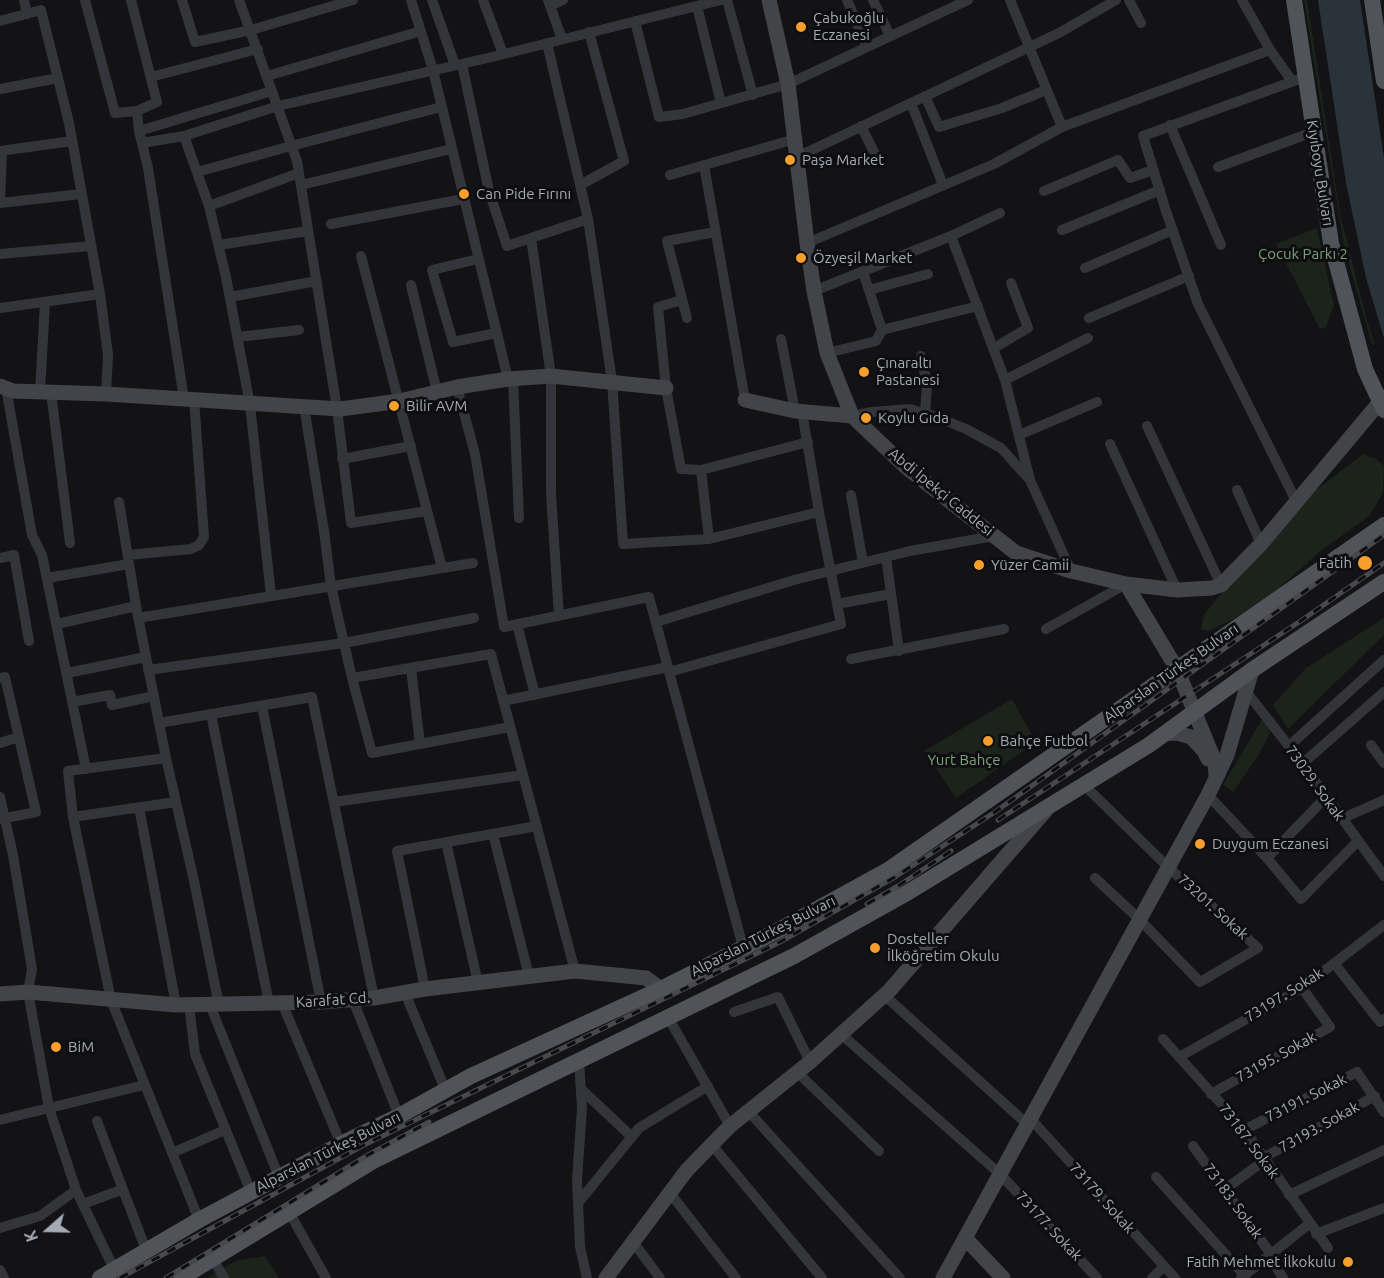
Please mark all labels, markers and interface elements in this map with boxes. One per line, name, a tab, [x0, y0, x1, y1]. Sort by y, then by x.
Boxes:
place label: Çabukoğlu Eczanesi	[813, 9, 884, 44]
marker: Çabukoğlu Eczanesi	[794, 20, 808, 34]
street label: Kıyıboyu Bulvarı	[1303, 119, 1337, 227]
place label: Paşa Market	[802, 151, 884, 169]
marker: Paşa Market	[783, 153, 797, 167]
place label: Can Pide Fırını	[476, 185, 571, 203]
marker: Can Pide Fırını	[457, 187, 471, 201]
park label: Çocuk Parkı 2	[1258, 245, 1348, 263]
place label: Özyeşil Market	[813, 249, 912, 267]
marker: Özyeşil Market	[794, 251, 808, 265]
place label: Çınaraltı Pastanesi	[876, 354, 940, 389]
marker: Çınaraltı Pastanesi	[857, 365, 871, 379]
place label: Bilir AVM	[406, 397, 467, 415]
marker: Bilir AVM	[387, 399, 401, 413]
place label: Koylu Gıda	[878, 409, 949, 427]
marker: Koylu Gıda	[859, 411, 873, 425]
street label: Abdi İpekçi Caddesi	[885, 444, 997, 540]
place label: Fatih	[1319, 554, 1352, 572]
marker: Fatih	[1356, 554, 1374, 572]
place label: Yüzer Camii	[991, 556, 1069, 574]
marker: Yüzer Camii	[972, 558, 986, 572]
street label: Alparslan Türkeş Bulvarı	[1100, 620, 1242, 726]
place label: Bahçe Futbol	[1000, 732, 1088, 750]
marker: Bahçe Futbol	[981, 734, 995, 748]
street label: 73029. Sokak	[1282, 742, 1348, 824]
park label: Yurt Bahçe	[928, 751, 1000, 769]
place label: Duygum Eczanesi	[1212, 835, 1329, 853]
marker: Duygum Eczanesi	[1193, 837, 1207, 851]
street label: 73201. Sokak	[1174, 871, 1252, 943]
street label: Alparslan Türkeş Bulvarı	[688, 892, 838, 980]
place label: Dosteller İlköğretim Okulu	[887, 930, 1000, 965]
marker: Dosteller İlköğretim Okulu	[868, 941, 882, 955]
street label: 73197. Sokak	[1242, 964, 1326, 1026]
street label: Karafat Cd.	[295, 988, 371, 1012]
street label: 73195. Sokak	[1233, 1028, 1319, 1086]
place label: BiM	[68, 1038, 94, 1056]
marker: BiM	[49, 1040, 63, 1054]
street label: 73191. Sokak	[1262, 1070, 1350, 1126]
street label: 73193. Sokak	[1276, 1098, 1362, 1156]
street label: 73187. Sokak	[1215, 1100, 1283, 1182]
street label: Alparslan Türkeş Bulvarı	[253, 1108, 403, 1196]
street label: 73179. Sokak	[1066, 1159, 1138, 1237]
street label: 73183. Sokak	[1200, 1160, 1266, 1242]
street label: 73177. Sokak	[1012, 1187, 1086, 1265]
north arrow	[18, 1200, 78, 1260]
text: K	[21, 1228, 41, 1244]
place label: Fatih Mehmet İlkokulu	[1187, 1253, 1336, 1271]
marker: Fatih Mehmet İlkokulu	[1341, 1255, 1355, 1269]

